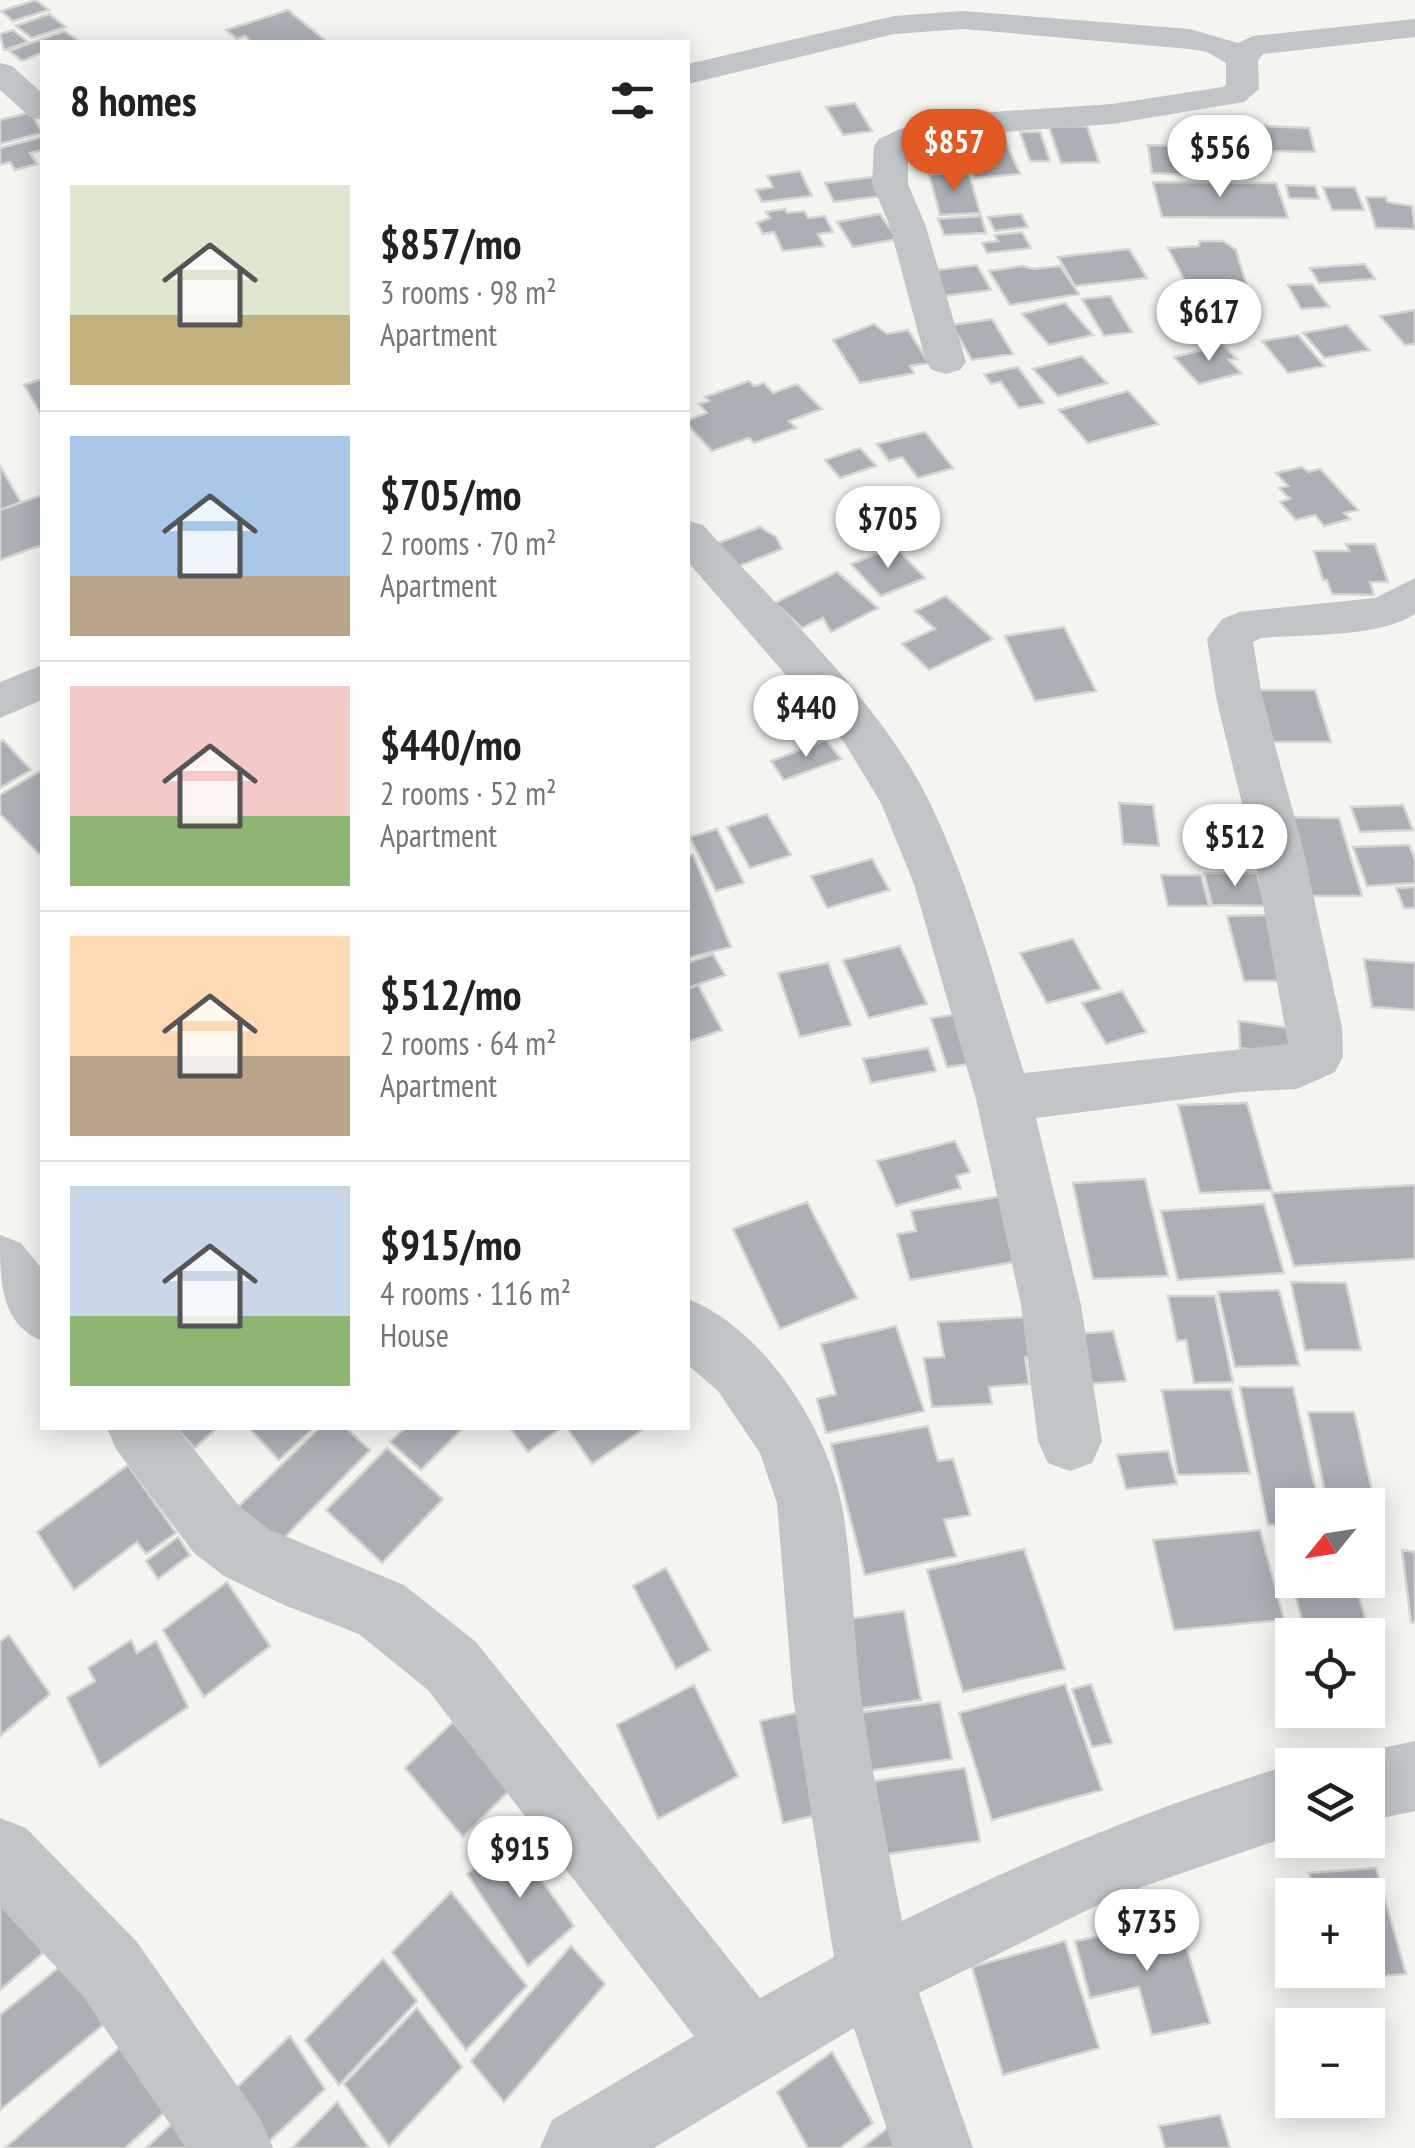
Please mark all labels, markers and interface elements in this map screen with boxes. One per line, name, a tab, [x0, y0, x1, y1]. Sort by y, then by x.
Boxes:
text: 8 homes	[70, 73, 197, 128]
icon: filters	[605, 73, 660, 128]
pin: $857	[895, 109, 1013, 194]
pin: $556	[1161, 115, 1279, 200]
text: $857	[923, 120, 985, 162]
text: $556	[1189, 126, 1251, 168]
text: $857/mo	[380, 216, 522, 271]
icon: home	[150, 225, 270, 345]
text: 3 rooms · 98 m²	[380, 271, 557, 313]
pin: $617	[1150, 279, 1268, 364]
text: $617	[1178, 290, 1240, 332]
text: Apartment	[380, 313, 497, 355]
text: $705/mo	[380, 467, 522, 522]
icon: home	[150, 476, 270, 596]
pin: $705	[829, 486, 947, 571]
text: $705	[857, 497, 919, 539]
text: 2 rooms · 70 m²	[380, 522, 557, 564]
text: Apartment	[380, 564, 497, 606]
pin: $440	[747, 675, 865, 760]
text: $440	[775, 686, 837, 728]
text: $440/mo	[380, 717, 522, 772]
icon: home	[150, 726, 270, 846]
text: 2 rooms · 52 m²	[380, 772, 557, 814]
pin: $512	[1176, 804, 1294, 889]
text: Apartment	[380, 814, 497, 856]
text: $512	[1204, 815, 1266, 857]
text: $512/mo	[380, 967, 522, 1022]
icon: home	[150, 976, 270, 1096]
text: 2 rooms · 64 m²	[380, 1022, 557, 1064]
text: Apartment	[380, 1064, 497, 1106]
text: $915/mo	[380, 1217, 522, 1272]
icon: home	[150, 1226, 270, 1346]
text: 4 rooms · 116 m²	[380, 1272, 571, 1314]
text: House	[380, 1314, 449, 1356]
north arrow	[1275, 1488, 1385, 1598]
map controls	[1275, 1488, 1385, 2118]
button: locate	[1275, 1618, 1385, 1728]
button: layers	[1275, 1748, 1385, 1858]
pin: $915	[461, 1816, 579, 1901]
text: $915	[489, 1827, 551, 1869]
button: +	[1275, 1878, 1385, 1988]
pin: $735	[1088, 1889, 1206, 1974]
text: $735	[1116, 1900, 1178, 1942]
button: −	[1275, 2008, 1385, 2118]

